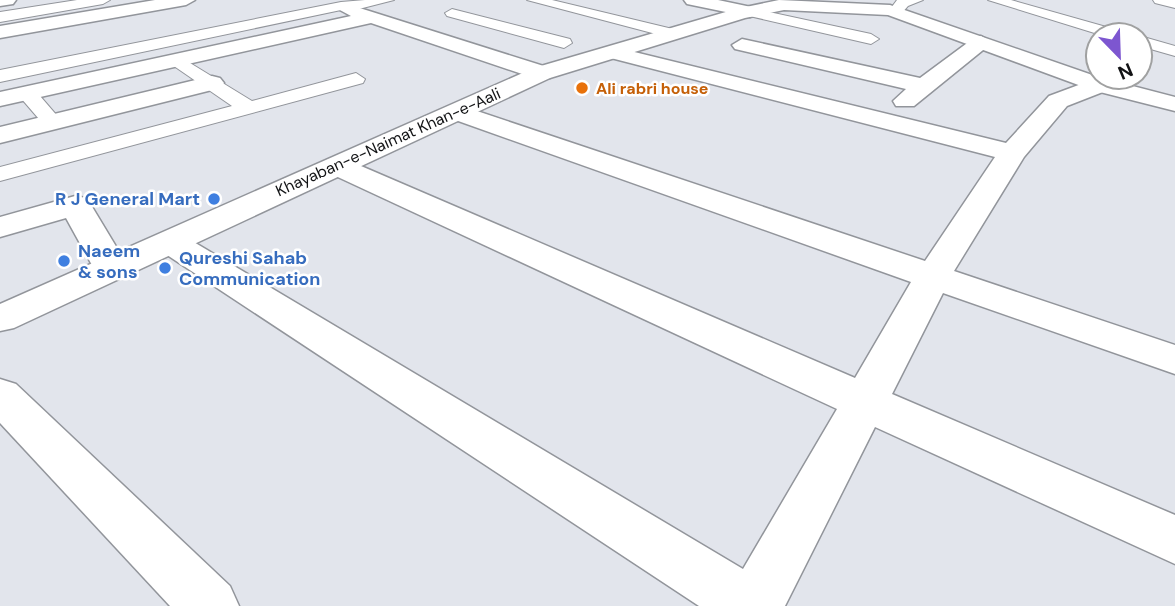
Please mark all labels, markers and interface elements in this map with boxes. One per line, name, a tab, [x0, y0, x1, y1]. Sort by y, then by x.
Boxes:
north arrow	[1084, 21, 1154, 91]
text: N	[1114, 57, 1137, 85]
place label: Ali rabri house	[596, 78, 709, 99]
marker: Ali rabri house	[574, 80, 590, 96]
street label: Khayaban-e-Naimat Khan-e-Aali	[272, 83, 504, 201]
place label: R J General Mart	[55, 187, 200, 211]
marker: R J General Mart	[206, 191, 222, 207]
place label: Naeem & sons	[78, 239, 140, 284]
place label: Qureshi Sahab Communication	[179, 246, 320, 291]
marker: Naeem & sons	[56, 253, 72, 269]
marker: Qureshi Sahab Communication	[157, 260, 173, 276]

